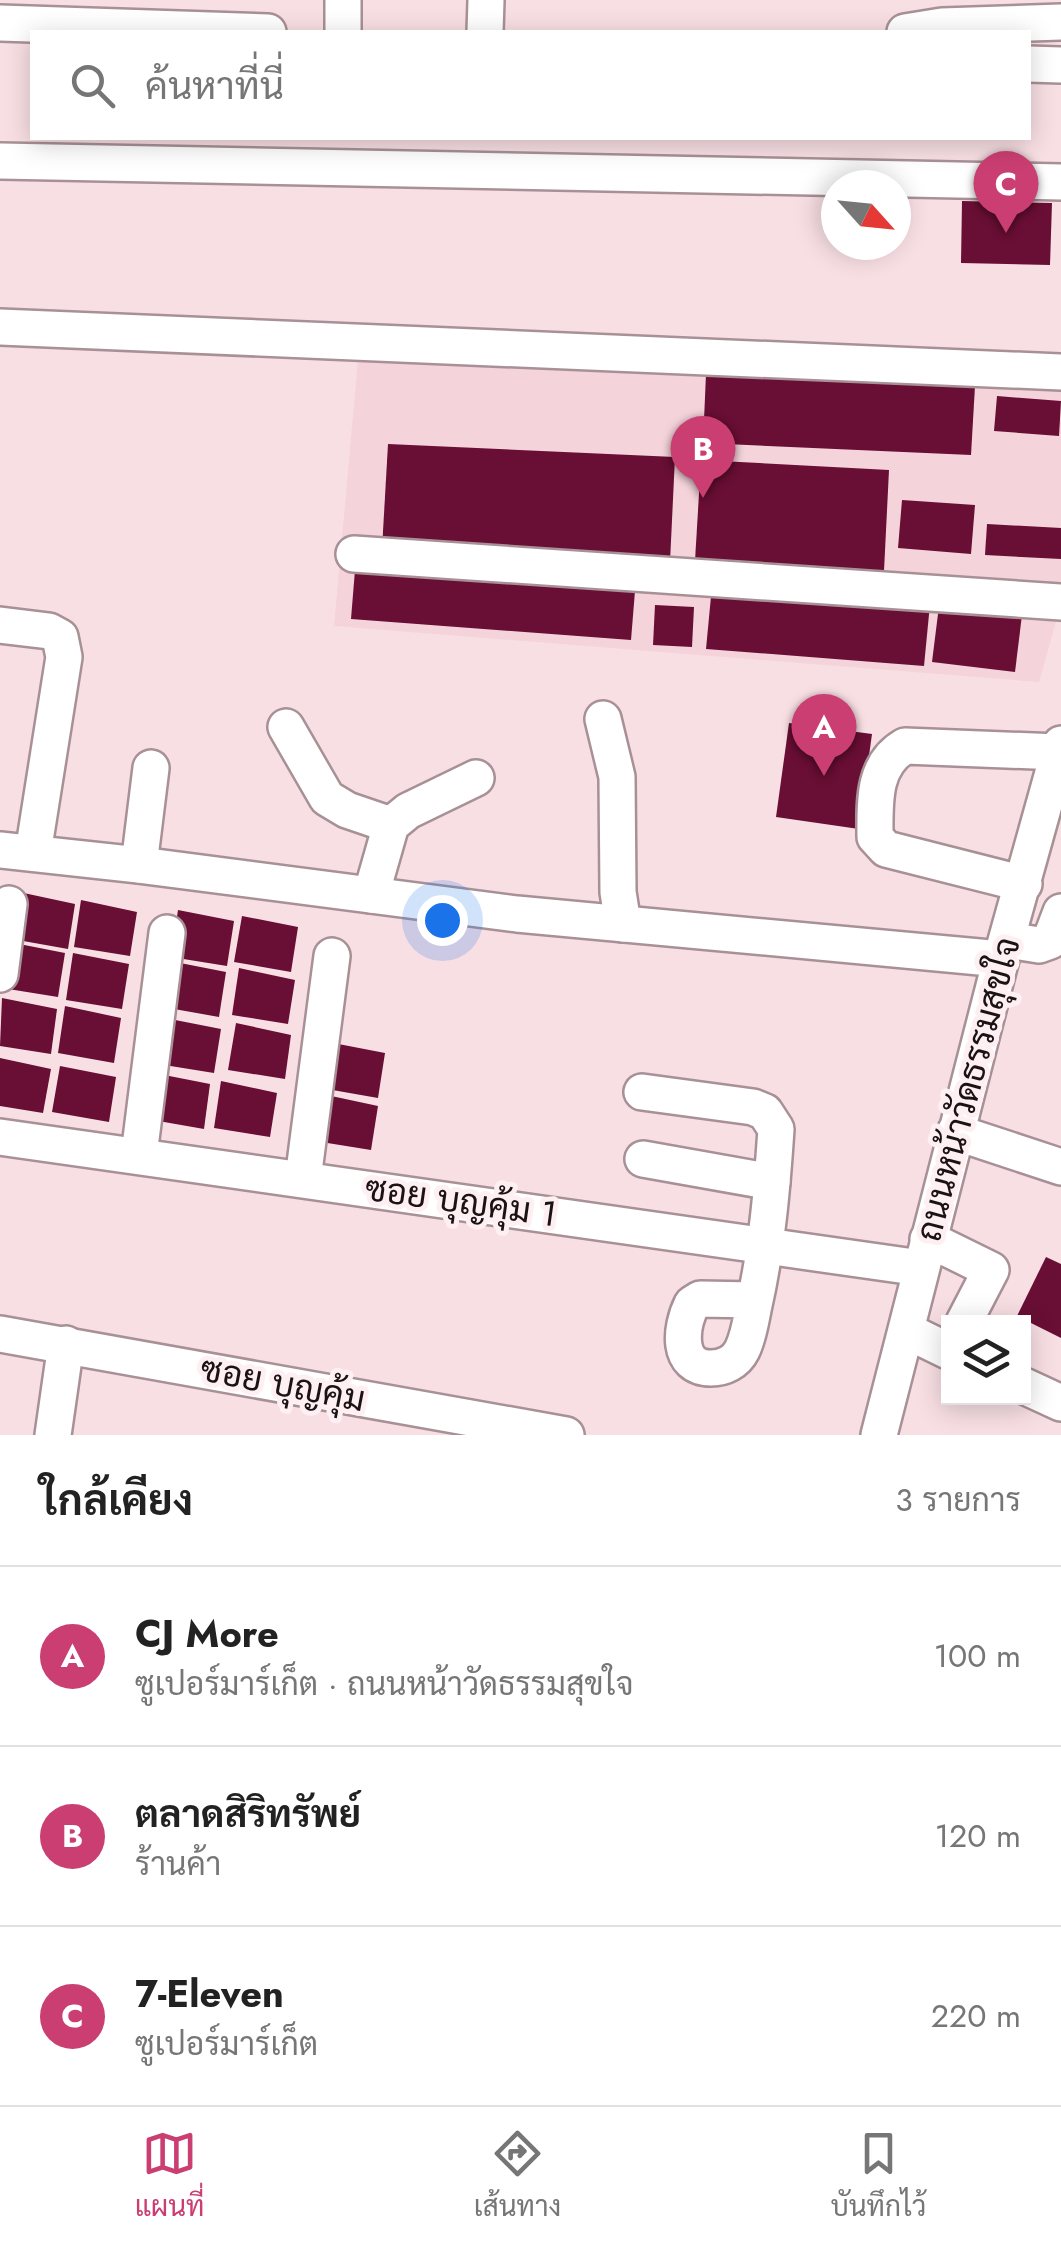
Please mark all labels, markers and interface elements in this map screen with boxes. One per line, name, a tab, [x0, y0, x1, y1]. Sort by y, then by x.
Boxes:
search box	[30, 30, 1031, 140]
icon: search	[65, 58, 120, 113]
text: ค้นหาที่นี่	[145, 58, 284, 113]
pin: C	[974, 150, 1038, 233]
north arrow	[821, 170, 911, 260]
pin: B	[670, 416, 736, 498]
pin: A	[792, 694, 856, 776]
your location	[417, 895, 468, 946]
street label: ถนนหน้าวัดธรรมสุขใจ	[903, 931, 1033, 1247]
street label: ซอย บุญคุ้ม 1	[362, 1163, 560, 1239]
map controls	[941, 1315, 1031, 1405]
button: layers	[941, 1315, 1031, 1405]
street label: ซอย บุญคุ้ม	[196, 1344, 370, 1424]
text: ใกล้เคียง	[40, 1470, 193, 1531]
text: 3 รายการ	[895, 1477, 1021, 1523]
text: CJ More	[135, 1606, 279, 1661]
text: A	[61, 1633, 84, 1679]
text: 100 m	[934, 1633, 1021, 1679]
text: ซูเปอร์มาร์เก็ต · ถนนหน้าวัดธรรมสุขใจ	[135, 1661, 633, 1707]
text: ตลาดสิริทรัพย์	[135, 1786, 361, 1841]
text: B	[62, 1813, 83, 1859]
text: 120 m	[935, 1813, 1021, 1859]
text: ร้านค้า	[135, 1841, 221, 1887]
text: 7-Eleven	[135, 1966, 284, 2021]
text: C	[61, 1993, 84, 2039]
text: 220 m	[931, 1993, 1021, 2039]
text: ซูเปอร์มาร์เก็ต	[135, 2021, 318, 2067]
tab: แผนที่	[135, 2126, 205, 2227]
tab: เส้นทาง	[474, 2126, 561, 2227]
tab: บันทึกไว้	[831, 2126, 926, 2227]

